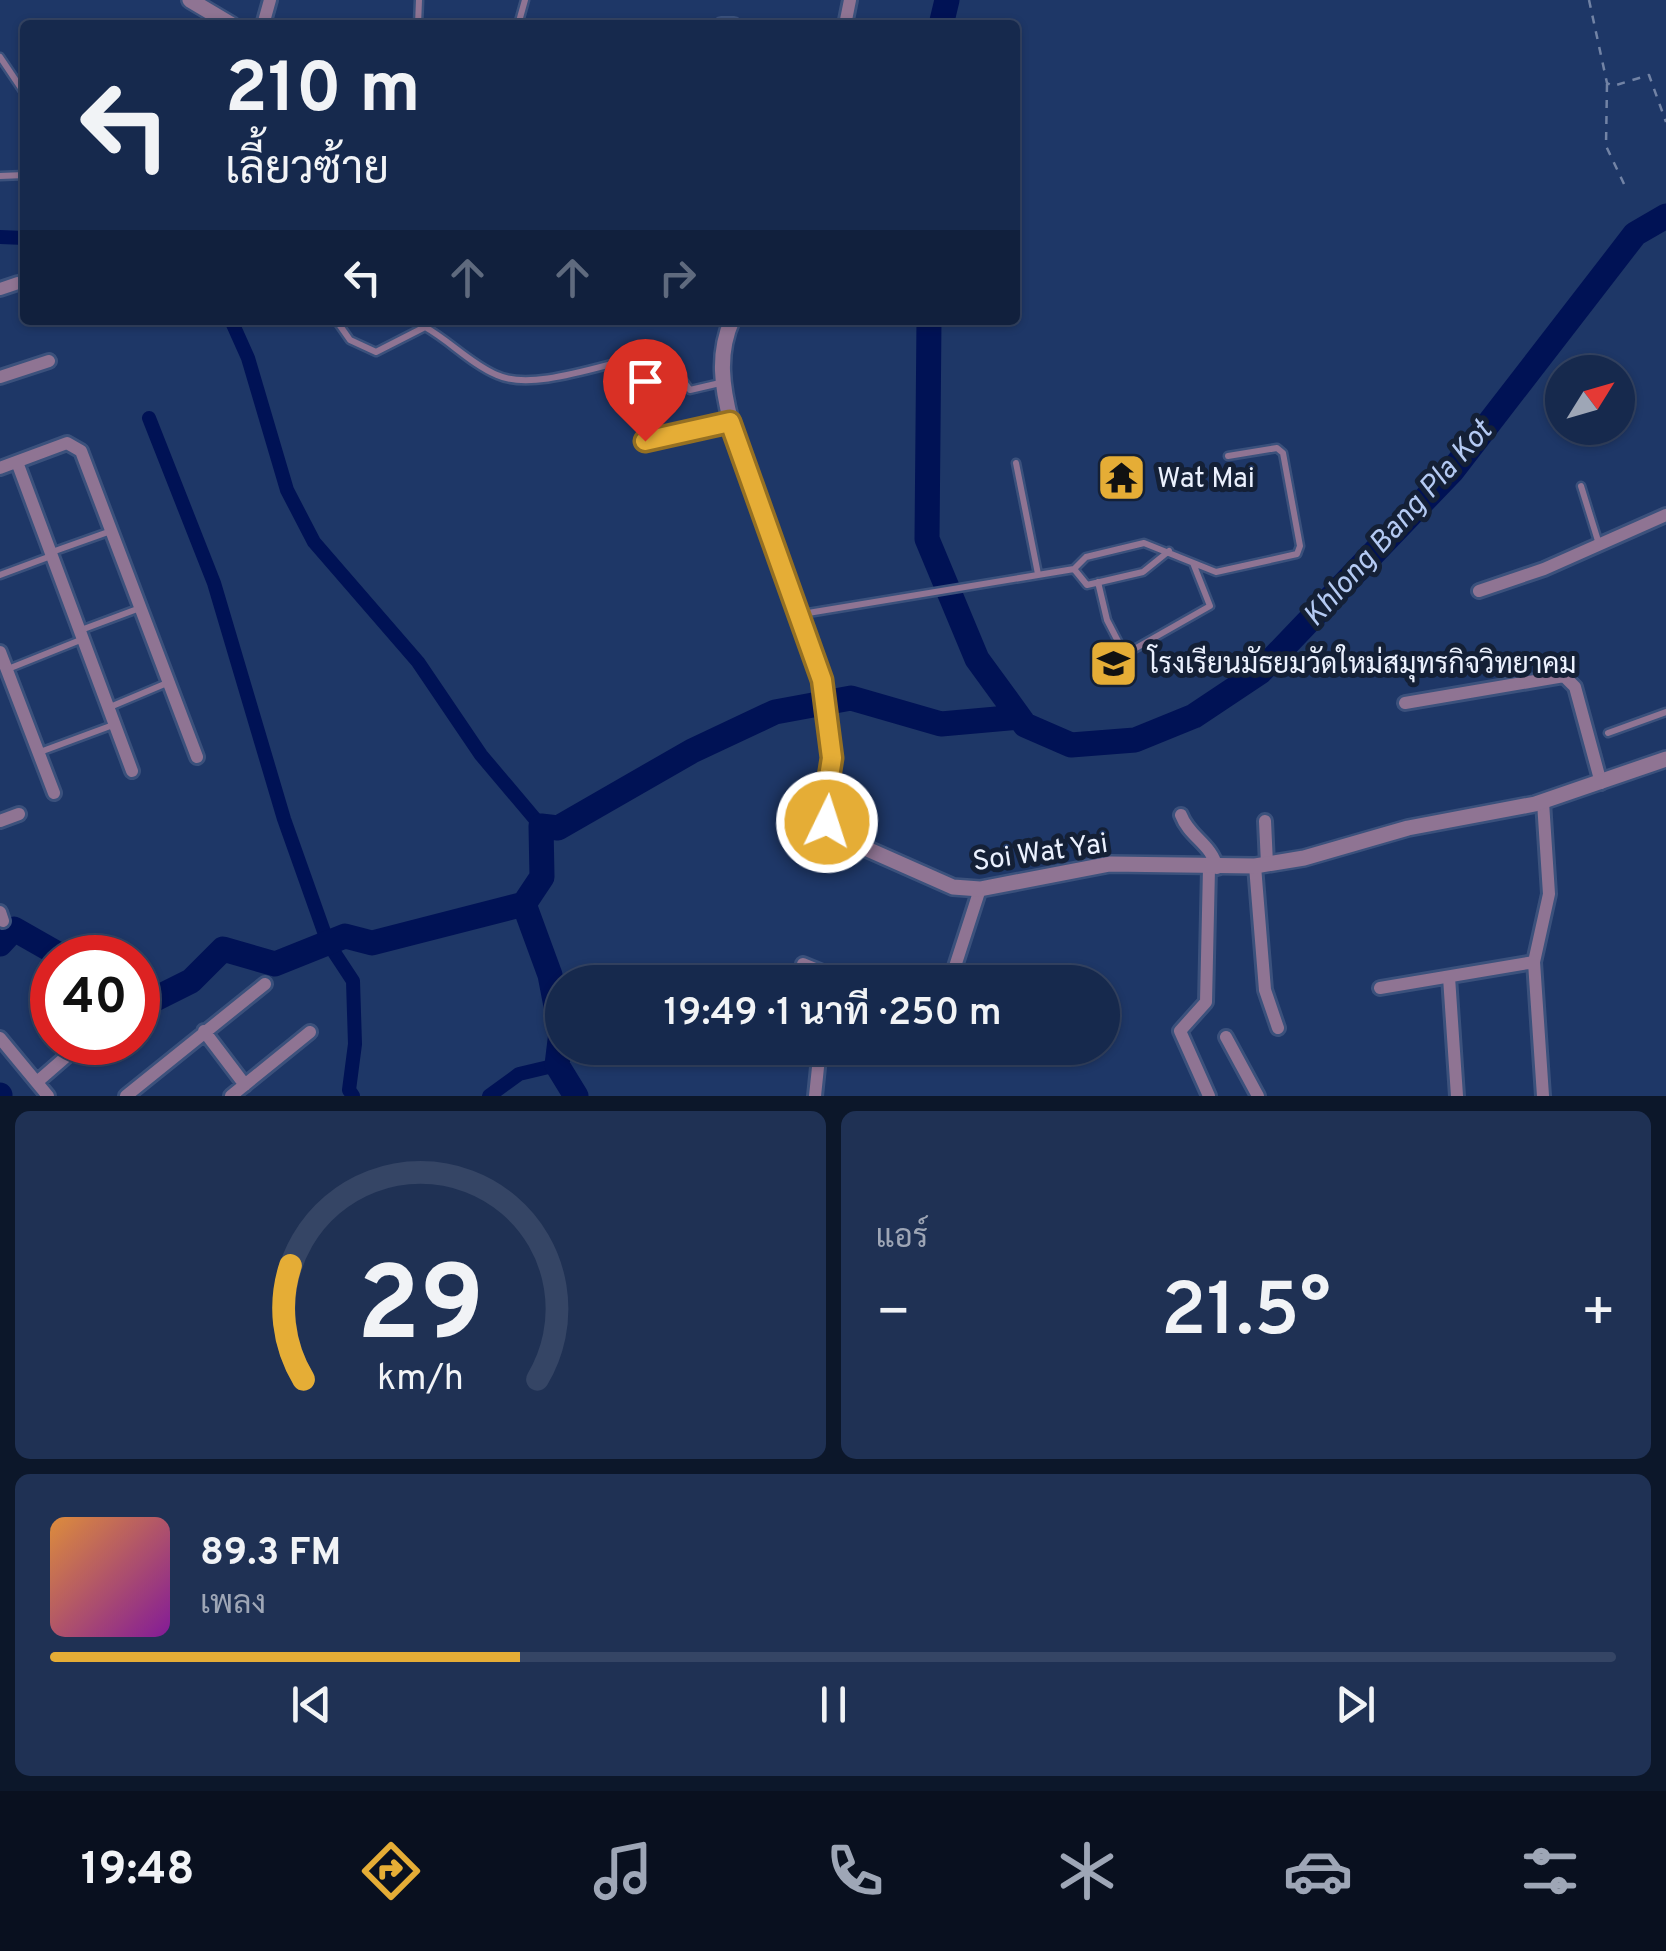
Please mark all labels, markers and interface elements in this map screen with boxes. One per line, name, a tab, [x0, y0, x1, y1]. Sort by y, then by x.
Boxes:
text: 210 m	[225, 48, 421, 137]
icon: left	[60, 60, 190, 190]
text: เลี้ยวซ้าย	[225, 143, 389, 200]
icon: left	[335, 250, 390, 305]
icon: ahead	[440, 250, 495, 305]
icon: ahead	[545, 250, 600, 305]
icon: right	[650, 250, 705, 305]
pin	[603, 339, 688, 442]
icon: arrive	[618, 354, 673, 409]
north arrow	[1545, 355, 1635, 445]
map controls	[1545, 355, 1635, 445]
water label: Khlong Bang Pla Kot	[1297, 413, 1502, 635]
temple icon: Wat Mai	[1096, 451, 1148, 503]
place label: Wat Mai	[1157, 462, 1255, 498]
school or university icon: โรงเรียนมัธยมวัดใหม่สมุทรกิจวิทยาคม	[1087, 637, 1139, 689]
place label: โรงเรียนมัธยมวัดใหม่สมุทรกิจวิทยาคม	[1146, 644, 1577, 684]
position arrow	[775, 770, 879, 874]
street label: Soi Wat Yai	[971, 827, 1110, 881]
speed limit sign: 40	[30, 935, 160, 1065]
text: 19:49 · 1 นาที · 250 m	[663, 990, 1002, 1039]
text: แอร์	[876, 1219, 928, 1259]
text: 29	[356, 1245, 484, 1377]
text: 21.5°	[1161, 1267, 1331, 1362]
text: −	[876, 1280, 911, 1350]
text: +	[1581, 1280, 1616, 1350]
text: km/h	[377, 1357, 464, 1403]
text: 89.3 FM	[200, 1530, 341, 1579]
text: เพลง	[200, 1585, 266, 1625]
icon: previous	[284, 1677, 339, 1732]
icon: pause	[806, 1677, 861, 1732]
icon: next	[1328, 1677, 1383, 1732]
icon: directions	[356, 1836, 426, 1906]
icon: music	[588, 1836, 658, 1906]
icon: phone	[820, 1836, 890, 1906]
icon: climate	[1052, 1836, 1122, 1906]
icon: car	[1283, 1836, 1353, 1906]
icon: filters	[1515, 1836, 1585, 1906]
text: 19:48	[81, 1843, 195, 1900]

